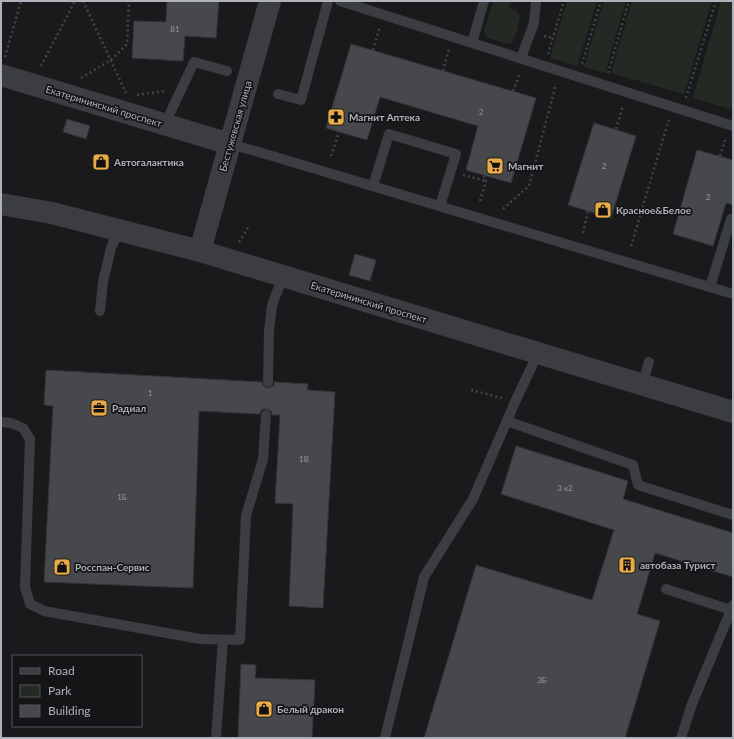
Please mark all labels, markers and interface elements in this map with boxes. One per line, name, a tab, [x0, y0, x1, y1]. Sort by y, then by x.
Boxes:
house number: 81	[170, 24, 180, 34]
street label: Бестужевская улица	[216, 79, 254, 173]
street label: Екатерининский проспект	[44, 83, 164, 129]
pharmacy icon: Магнит Аптека	[326, 107, 346, 127]
house number: 2	[479, 107, 484, 117]
place label: Магнит Аптека	[349, 111, 420, 123]
shop icon: Автогалактика	[91, 152, 111, 172]
place label: Автогалактика	[113, 156, 184, 168]
supermarket icon: Магнит	[485, 156, 505, 176]
place label: Магнит	[508, 160, 544, 172]
house number: 2	[602, 161, 607, 171]
house number: 2	[706, 192, 711, 202]
shop icon: Красное&Белое	[593, 200, 613, 220]
place label: Красное&Белое	[616, 204, 692, 216]
street label: Екатерининский проспект	[309, 279, 429, 325]
house number: 1	[148, 388, 153, 398]
office icon: Радиал	[89, 398, 109, 418]
place label: Радиал	[112, 402, 146, 414]
house number: 1В	[299, 454, 309, 464]
house number: 3 к2	[557, 483, 573, 493]
house number: 1Б	[117, 492, 127, 502]
building icon: автобаза Турист	[617, 555, 637, 575]
shop icon: Росспан-Сервис	[52, 557, 72, 577]
place label: автобаза Турист	[640, 559, 717, 571]
place label: Росспан-Сервис	[75, 561, 150, 573]
legend	[12, 655, 142, 727]
text: Road	[48, 663, 75, 678]
house number: 3Б	[537, 675, 547, 685]
text: Park	[48, 683, 72, 698]
shop icon: Белый дракон	[254, 699, 274, 719]
text: Building	[48, 703, 91, 718]
place label: Белый дракон	[277, 703, 344, 715]

